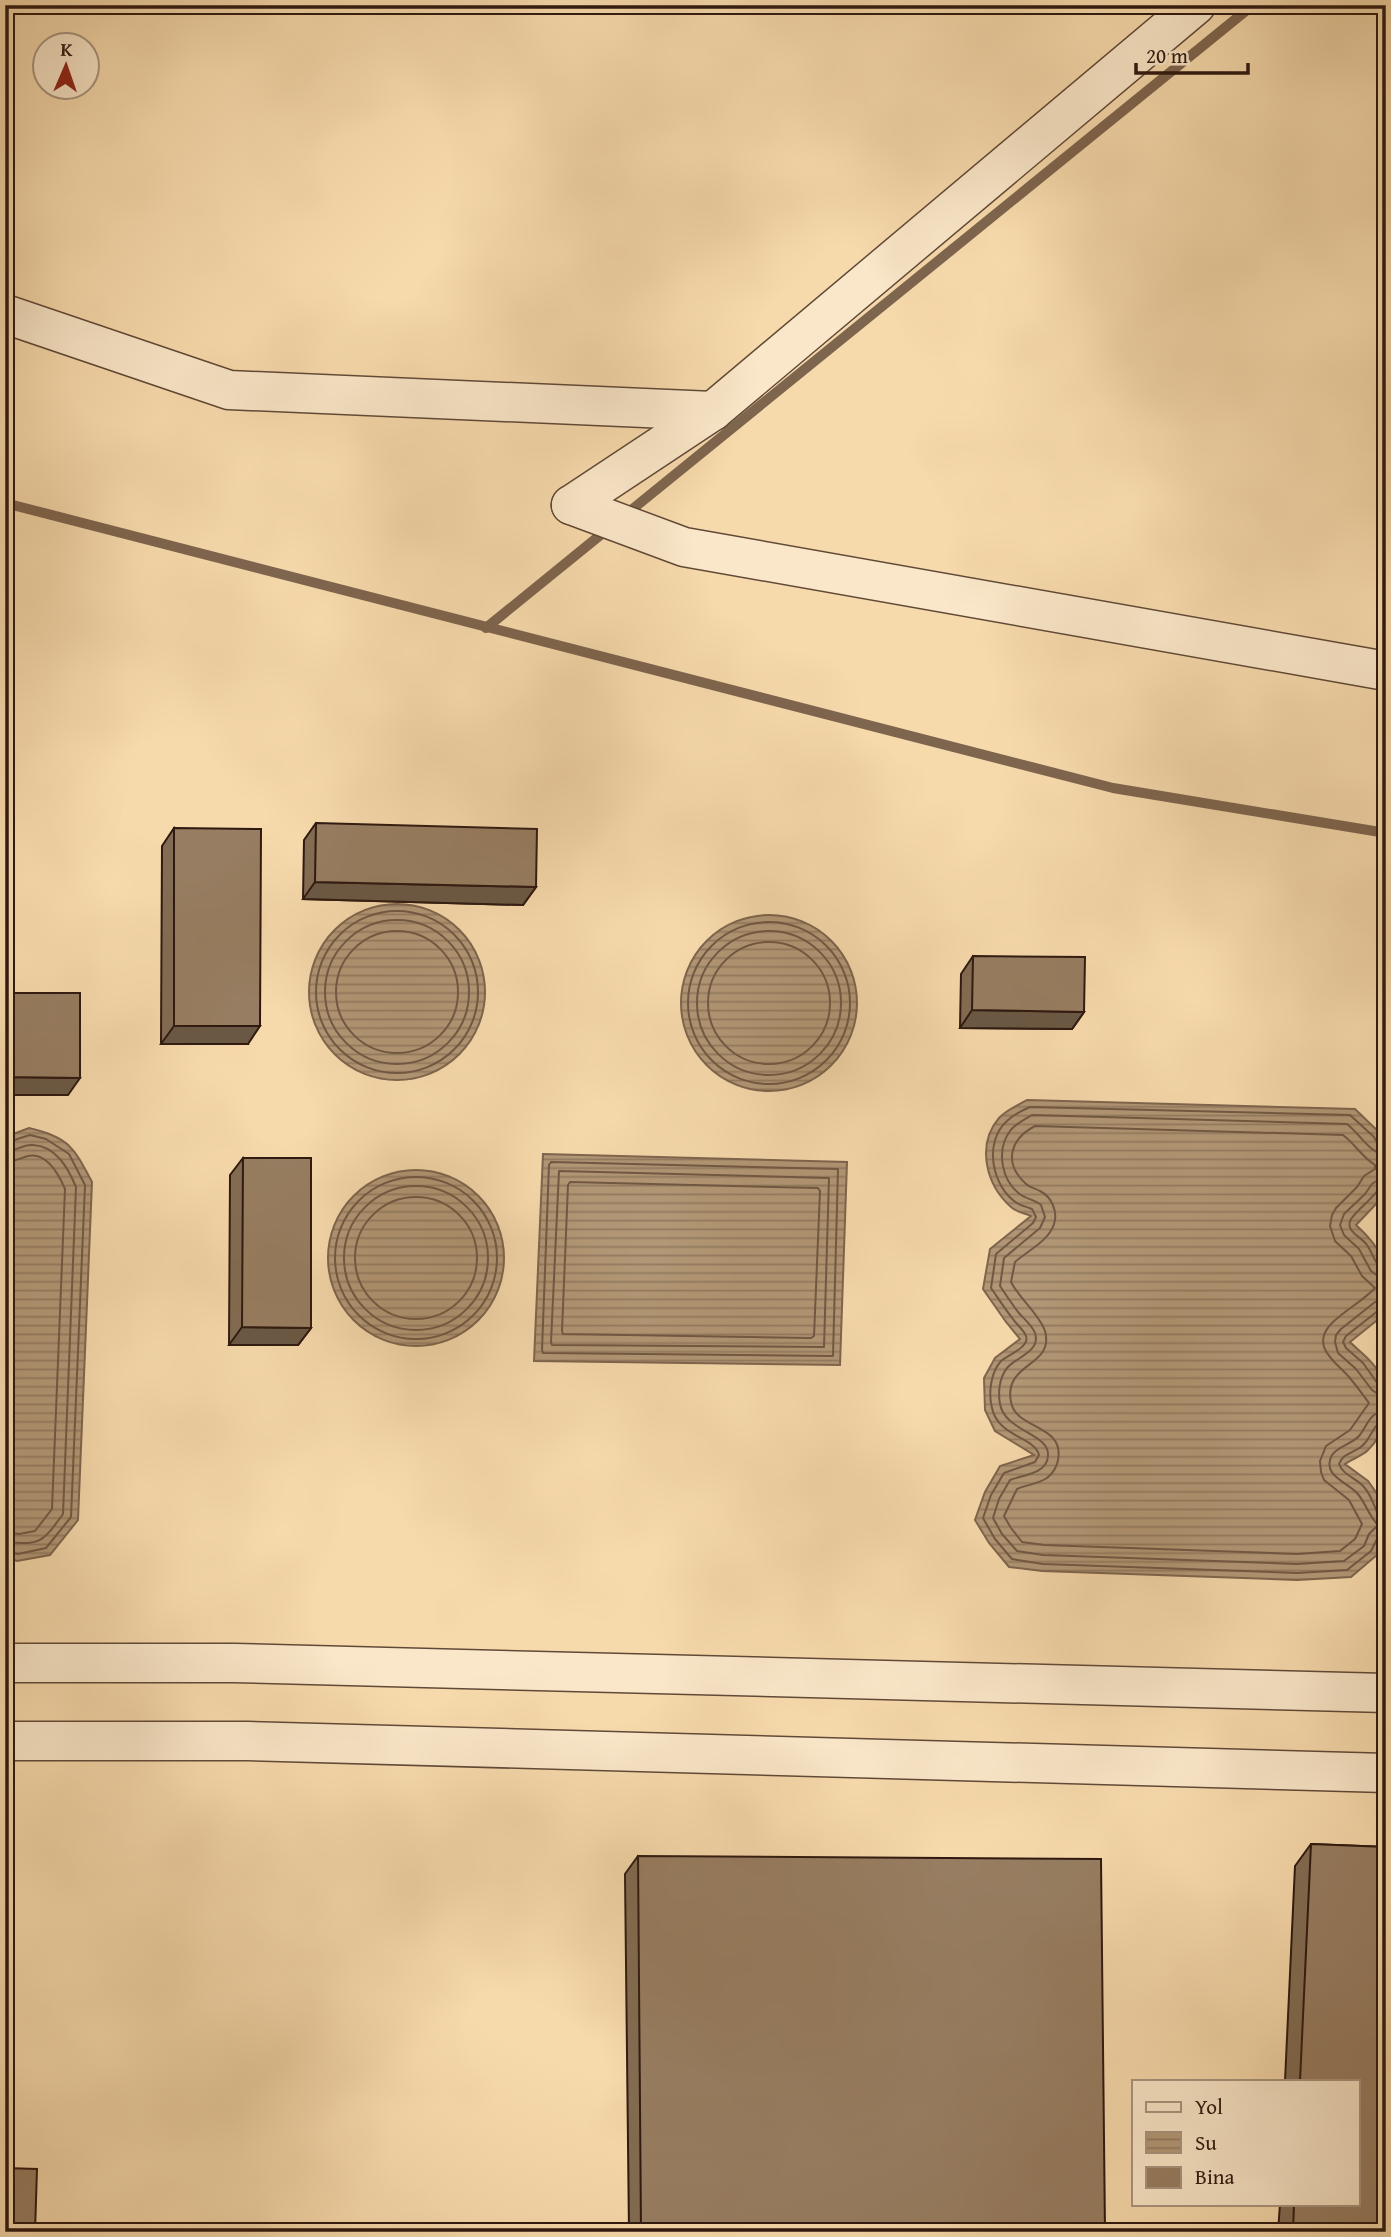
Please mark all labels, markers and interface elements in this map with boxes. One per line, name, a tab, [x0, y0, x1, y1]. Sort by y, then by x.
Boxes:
north arrow	[32, 32, 102, 102]
scale bar	[1136, 32, 1248, 76]
text: K	[60, 35, 73, 63]
text: 20 m	[1146, 40, 1188, 71]
legend	[1132, 2080, 1360, 2206]
text: Yol	[1195, 2091, 1223, 2122]
text: Su	[1195, 2127, 1217, 2158]
text: Bina	[1195, 2161, 1235, 2192]

